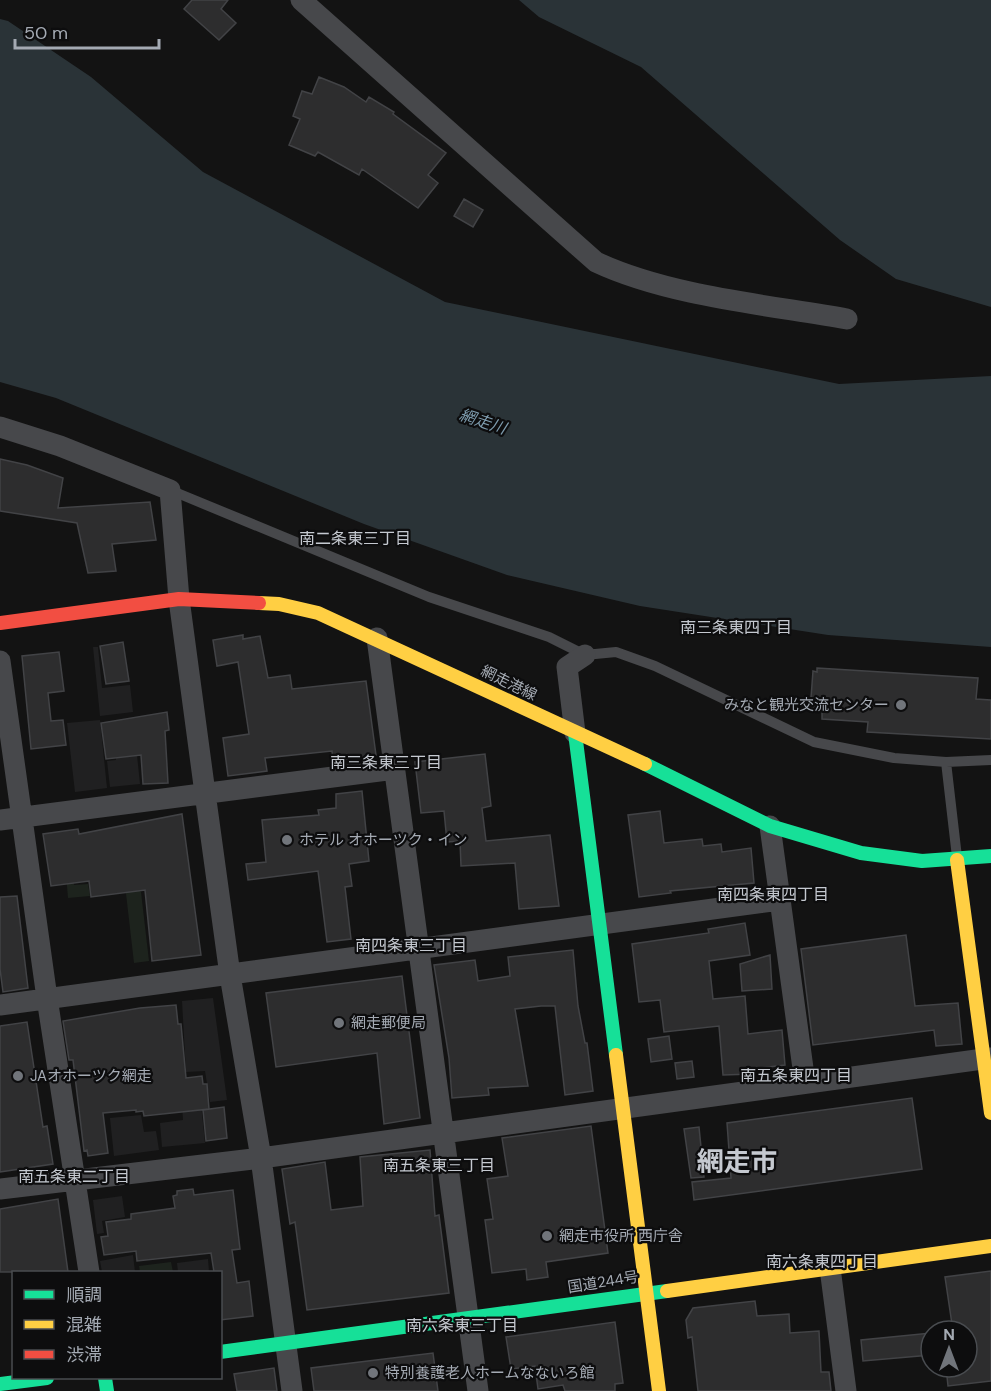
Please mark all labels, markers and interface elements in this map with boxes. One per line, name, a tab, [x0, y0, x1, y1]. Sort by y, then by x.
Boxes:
scale bar	[15, 12, 159, 50]
text: 50 m	[24, 21, 68, 45]
water label: 網走川	[457, 404, 511, 439]
district label: 南二条東三丁目	[299, 528, 411, 549]
district label: 南三条東四丁目	[680, 617, 792, 638]
street label: 網走港線	[478, 661, 540, 705]
place label: みなと観光交流センター	[724, 695, 889, 715]
marker: みなと観光交流センター	[894, 698, 908, 712]
district label: 南三条東三丁目	[330, 752, 442, 773]
place label: ホテル オホーツク・イン	[299, 830, 467, 850]
marker: ホテル オホーツク・イン	[280, 833, 294, 847]
district label: 南四条東四丁目	[717, 884, 829, 905]
district label: 南四条東三丁目	[355, 935, 467, 956]
place label: 網走郵便局	[351, 1013, 426, 1033]
marker: 網走郵便局	[332, 1016, 346, 1030]
district label: 南五条東四丁目	[740, 1065, 852, 1086]
place label: JAオホーツク網走	[30, 1066, 152, 1086]
marker: JAオホーツク網走	[11, 1069, 25, 1083]
district label: 網走市	[697, 1144, 778, 1179]
district label: 南五条東三丁目	[383, 1155, 495, 1176]
district label: 南五条東二丁目	[18, 1166, 130, 1187]
place label: 網走市役所 西庁舎	[559, 1226, 683, 1246]
marker: 網走市役所 西庁舎	[540, 1229, 554, 1243]
district label: 南六条東四丁目	[766, 1251, 878, 1272]
street label: 国道244号	[566, 1267, 640, 1297]
legend	[12, 1271, 222, 1379]
text: 順調	[66, 1283, 102, 1307]
text: 混雑	[66, 1313, 102, 1337]
district label: 南六条東三丁目	[406, 1315, 518, 1336]
north arrow	[919, 1319, 979, 1379]
text: N	[943, 1324, 955, 1345]
text: 渋滞	[66, 1343, 102, 1367]
place label: 特別養護老人ホームなないろ館	[385, 1363, 595, 1383]
marker: 特別養護老人ホームなないろ館	[366, 1366, 380, 1380]

